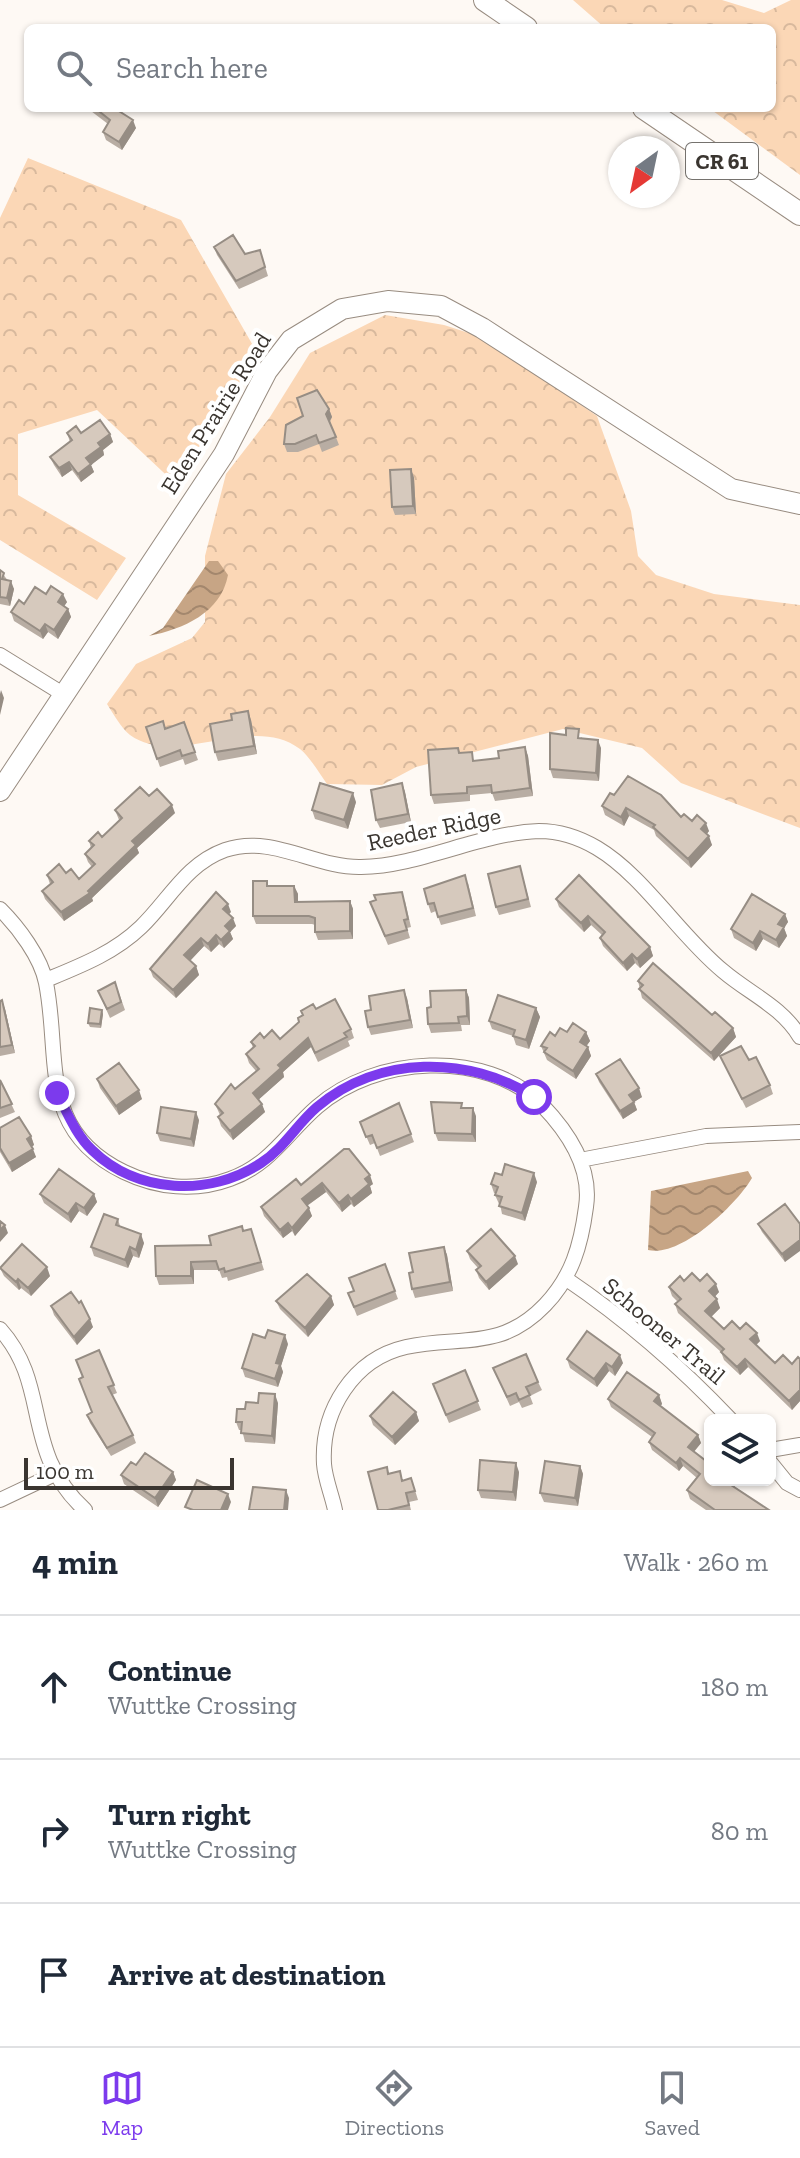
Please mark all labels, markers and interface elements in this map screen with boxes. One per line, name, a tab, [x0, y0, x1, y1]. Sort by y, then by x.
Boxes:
search box	[24, 24, 776, 112]
icon: search	[52, 46, 96, 90]
text: Search here	[116, 50, 268, 86]
north arrow	[608, 136, 680, 208]
road number: CR 61	[686, 143, 758, 179]
street label: Eden Prairie Road	[154, 327, 277, 499]
street label: Reeder Ridge	[364, 800, 503, 857]
route end	[39, 1075, 75, 1111]
route start	[516, 1079, 552, 1115]
street label: Schooner Trail	[597, 1271, 731, 1390]
map controls	[704, 1414, 776, 1486]
button: layers	[704, 1414, 776, 1486]
scale bar	[24, 1454, 234, 1490]
text: 100 m	[36, 1458, 94, 1485]
text: 4 min	[32, 1542, 118, 1583]
text: Walk · 260 m	[624, 1546, 768, 1578]
text: Continue	[108, 1653, 232, 1689]
icon: ahead	[32, 1665, 76, 1709]
text: 180 m	[701, 1671, 768, 1703]
text: Wuttke Crossing	[108, 1689, 297, 1721]
text: Turn right	[108, 1797, 250, 1833]
icon: right	[32, 1809, 76, 1853]
text: 80 m	[711, 1815, 768, 1847]
text: Wuttke Crossing	[108, 1833, 297, 1865]
icon: arrive	[32, 1953, 76, 1997]
text: Arrive at destination	[108, 1957, 385, 1993]
tab: Map	[100, 2066, 144, 2141]
tab: Directions	[345, 2066, 444, 2141]
tab: Saved	[645, 2066, 700, 2141]

